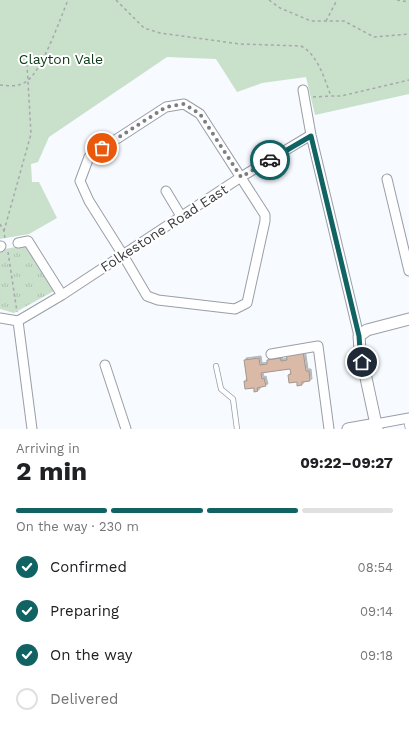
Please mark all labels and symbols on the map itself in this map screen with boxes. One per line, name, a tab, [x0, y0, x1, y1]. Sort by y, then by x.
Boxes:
park label: Clayton Vale	[19, 51, 103, 67]
pin	[85, 131, 119, 165]
courier	[250, 140, 290, 180]
street label: Folkestone Road East	[97, 181, 231, 275]
pin	[345, 345, 379, 379]

